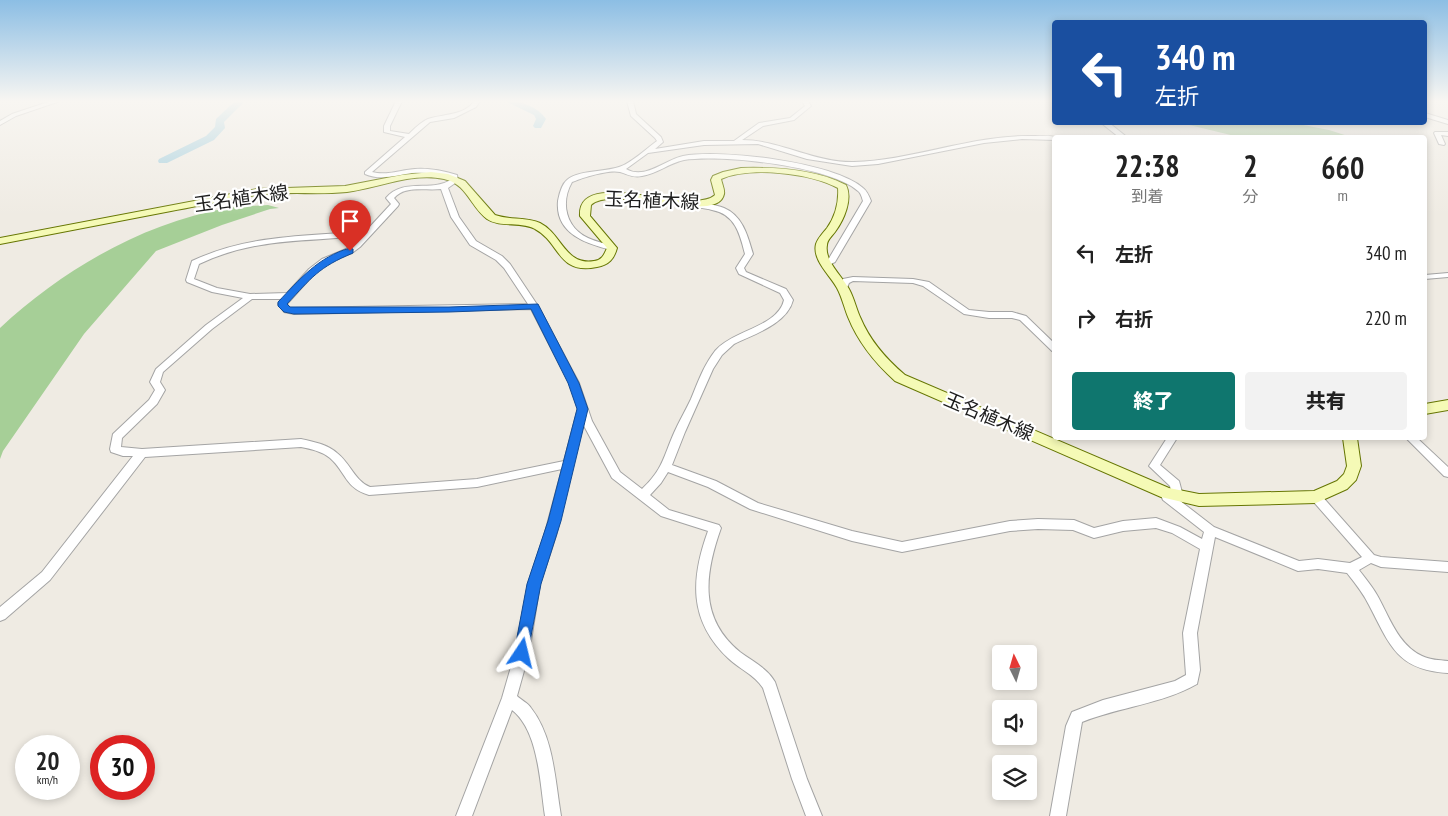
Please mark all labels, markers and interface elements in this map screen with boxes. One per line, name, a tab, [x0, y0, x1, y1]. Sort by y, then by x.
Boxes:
text: 340 m	[1155, 34, 1236, 80]
icon: left	[1072, 40, 1137, 105]
text: 左折	[1155, 82, 1199, 110]
text: 22:38	[1115, 146, 1180, 185]
text: 2	[1243, 146, 1258, 185]
text: 660	[1321, 148, 1364, 187]
street label: 玉名植木線	[192, 180, 290, 216]
text: m	[1338, 185, 1348, 205]
street label: 玉名植木線	[604, 186, 700, 214]
text: 到着	[1131, 186, 1163, 206]
text: 分	[1242, 186, 1258, 206]
pin	[329, 200, 371, 251]
icon: arrive	[336, 207, 364, 235]
icon: left	[1072, 239, 1100, 267]
text: 340 m	[1365, 241, 1407, 265]
text: 左折	[1115, 242, 1153, 266]
icon: right	[1072, 304, 1100, 332]
text: 220 m	[1365, 306, 1407, 330]
text: 右折	[1115, 307, 1153, 331]
button: 終了	[1072, 372, 1235, 430]
button: 共有	[1245, 372, 1407, 430]
street label: 玉名植木線	[941, 386, 1037, 446]
position arrow	[495, 626, 547, 678]
north arrow	[992, 645, 1038, 690]
map controls	[992, 645, 1037, 800]
button: sound	[992, 700, 1037, 745]
speed limit sign: 30	[90, 735, 155, 800]
text: 20	[36, 745, 59, 777]
button: layers	[992, 755, 1037, 800]
text: km/h	[37, 772, 58, 787]

